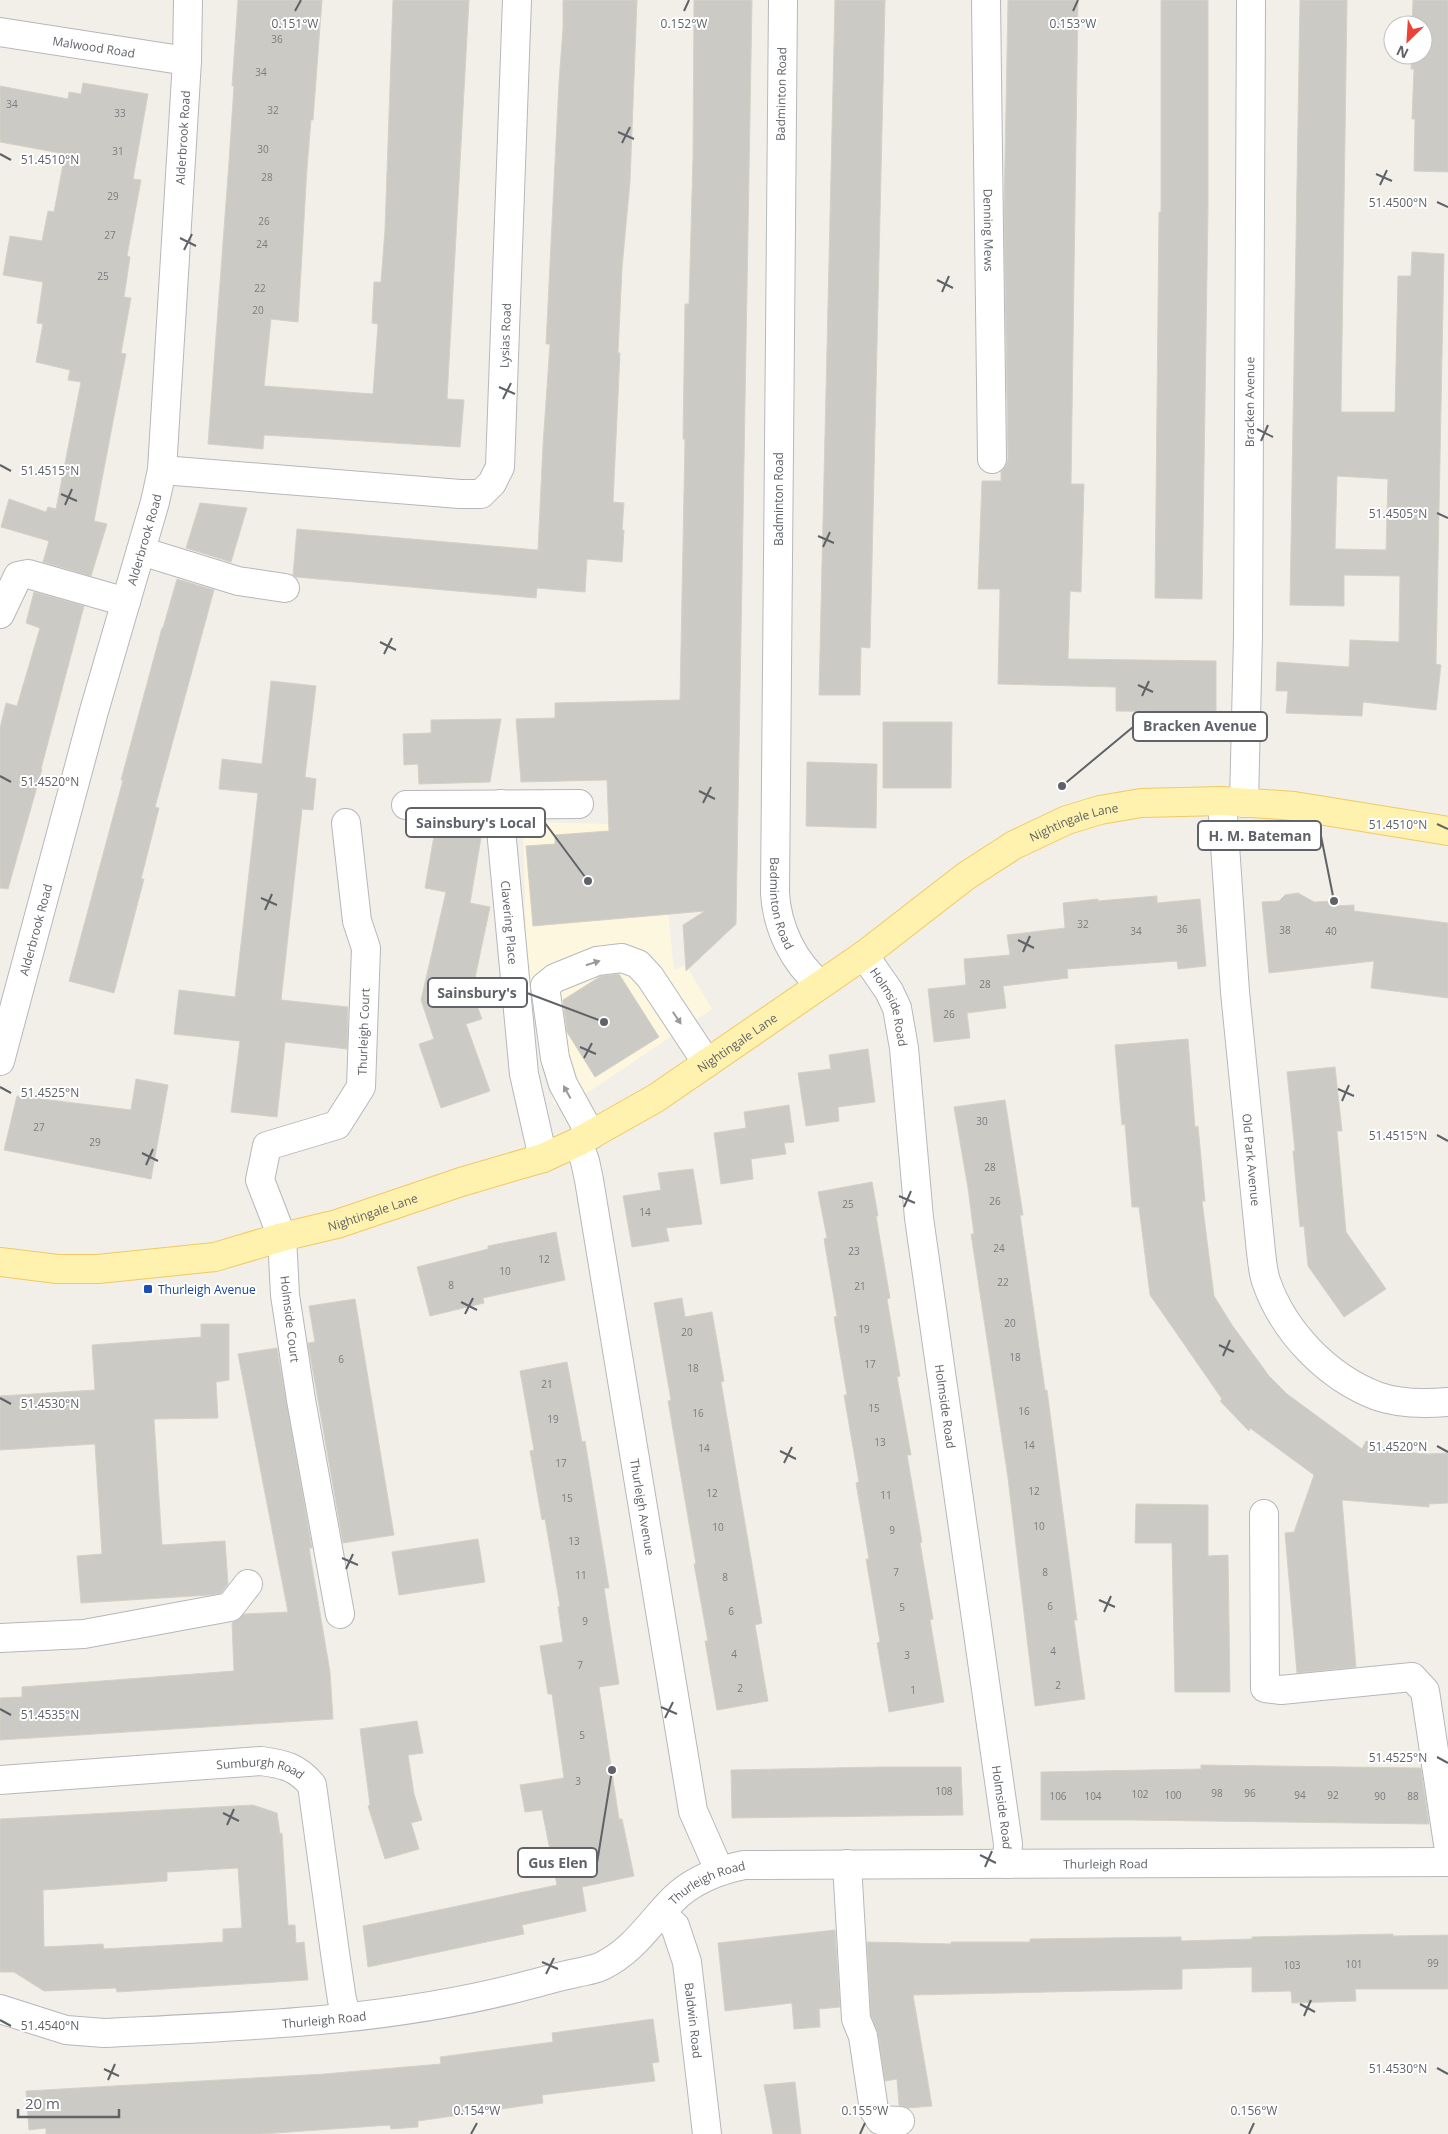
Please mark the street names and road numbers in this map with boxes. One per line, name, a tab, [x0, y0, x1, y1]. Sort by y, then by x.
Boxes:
street label: Malwood Road	[51, 32, 136, 61]
street label: Badminton Road	[772, 47, 790, 141]
street label: Alderbrook Road	[171, 90, 194, 185]
street label: Denning Mews	[980, 188, 998, 272]
street label: Lysias Road	[495, 303, 514, 368]
street label: Bracken Avenue	[1240, 357, 1258, 447]
street label: Badminton Road	[770, 452, 787, 546]
street label: Alderbrook Road	[123, 492, 165, 587]
street label: Nightingale Lane	[1026, 798, 1120, 845]
street label: Badminton Road	[766, 857, 798, 952]
street label: Clavering Place	[497, 880, 522, 966]
street label: Alderbrook Road	[15, 882, 56, 977]
street label: Holmside Road	[866, 964, 912, 1048]
street label: Thurleigh Court	[353, 988, 373, 1076]
street label: Nightingale Lane	[693, 1009, 781, 1076]
street label: Old Park Avenue	[1239, 1113, 1265, 1207]
street label: Nightingale Lane	[326, 1189, 420, 1234]
street label: Holmside Court	[276, 1275, 304, 1363]
street label: Holmside Road	[931, 1363, 960, 1449]
street label: Thurleigh Avenue	[627, 1457, 659, 1557]
street label: Sumburgh Road	[216, 1753, 308, 1783]
street label: Holmside Road	[988, 1764, 1017, 1850]
street label: Thurleigh Road	[1063, 1855, 1148, 1872]
street label: Thurleigh Road	[664, 1856, 747, 1908]
street label: Baldwin Road	[681, 1981, 707, 2059]
street label: Thurleigh Road	[281, 2007, 367, 2032]

